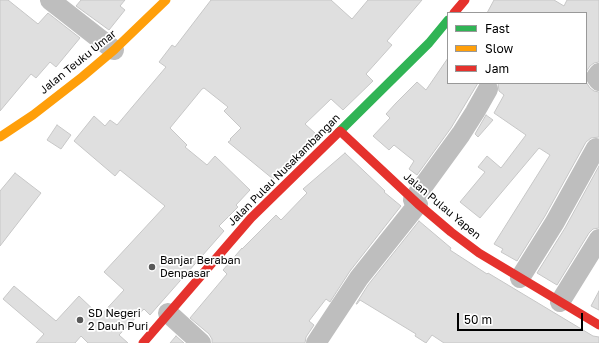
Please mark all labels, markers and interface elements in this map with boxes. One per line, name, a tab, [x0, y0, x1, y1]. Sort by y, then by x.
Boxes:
legend	[447, 12, 587, 84]
text: Fast	[485, 21, 510, 36]
street label: Jalan Teuku Umar	[37, 27, 119, 97]
text: Slow	[485, 41, 513, 56]
text: Jam	[485, 61, 509, 76]
street label: Jalan Pulau Nusakambangan	[225, 111, 343, 229]
street label: Jalan Pulau Yapen	[401, 170, 483, 242]
place label: Banjar Beraban Denpasar	[160, 254, 240, 280]
marker: Banjar Beraban Denpasar	[147, 262, 157, 272]
scale bar	[459, 305, 585, 331]
place label: SD Negeri 2 Dauh Puri	[88, 307, 148, 333]
text: 50 m	[464, 312, 492, 327]
marker: SD Negeri 2 Dauh Puri	[75, 315, 85, 325]

